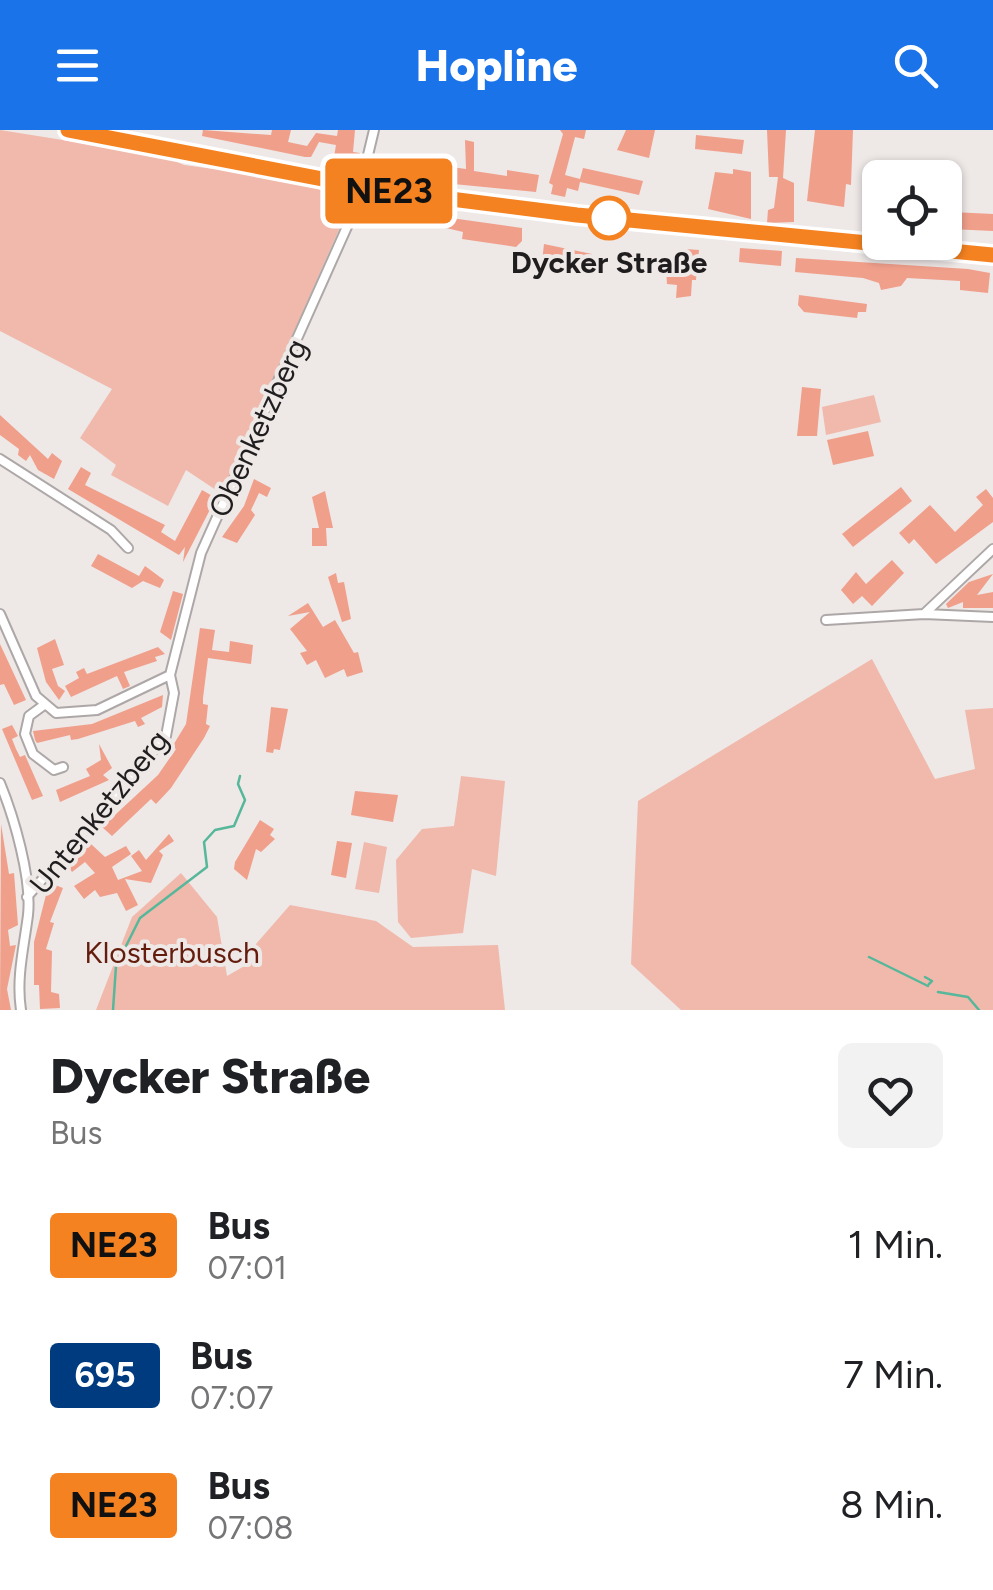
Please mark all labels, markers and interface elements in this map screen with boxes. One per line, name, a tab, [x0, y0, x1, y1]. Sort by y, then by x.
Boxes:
icon: menu	[50, 38, 105, 93]
text: Hopline	[415, 38, 578, 92]
icon: search	[888, 38, 943, 93]
line badge: NE23	[319, 158, 459, 224]
map controls	[862, 160, 962, 260]
button: locate	[862, 160, 962, 260]
text: NE23	[345, 170, 433, 212]
marker: Dycker Straße	[588, 197, 630, 239]
place label: Dycker Straße	[511, 244, 708, 281]
street label: Obenketzberg	[201, 333, 315, 523]
street label: Untenketzberg	[21, 722, 177, 902]
park label: Klosterbusch	[84, 934, 260, 971]
button: heart	[838, 1043, 943, 1148]
text: Dycker Straße	[50, 1047, 370, 1105]
text: Bus	[50, 1114, 102, 1152]
text: Bus	[207, 1203, 270, 1249]
text: 1 Min.	[848, 1222, 943, 1268]
text: NE23	[70, 1224, 157, 1266]
text: 07:01	[207, 1249, 287, 1287]
text: Bus	[190, 1333, 253, 1379]
text: 7 Min.	[843, 1352, 943, 1398]
text: 695	[75, 1354, 135, 1396]
text: 07:07	[190, 1379, 274, 1417]
text: Bus	[207, 1463, 270, 1509]
text: 8 Min.	[840, 1482, 943, 1528]
text: NE23	[70, 1484, 157, 1526]
text: 07:08	[207, 1509, 293, 1547]

